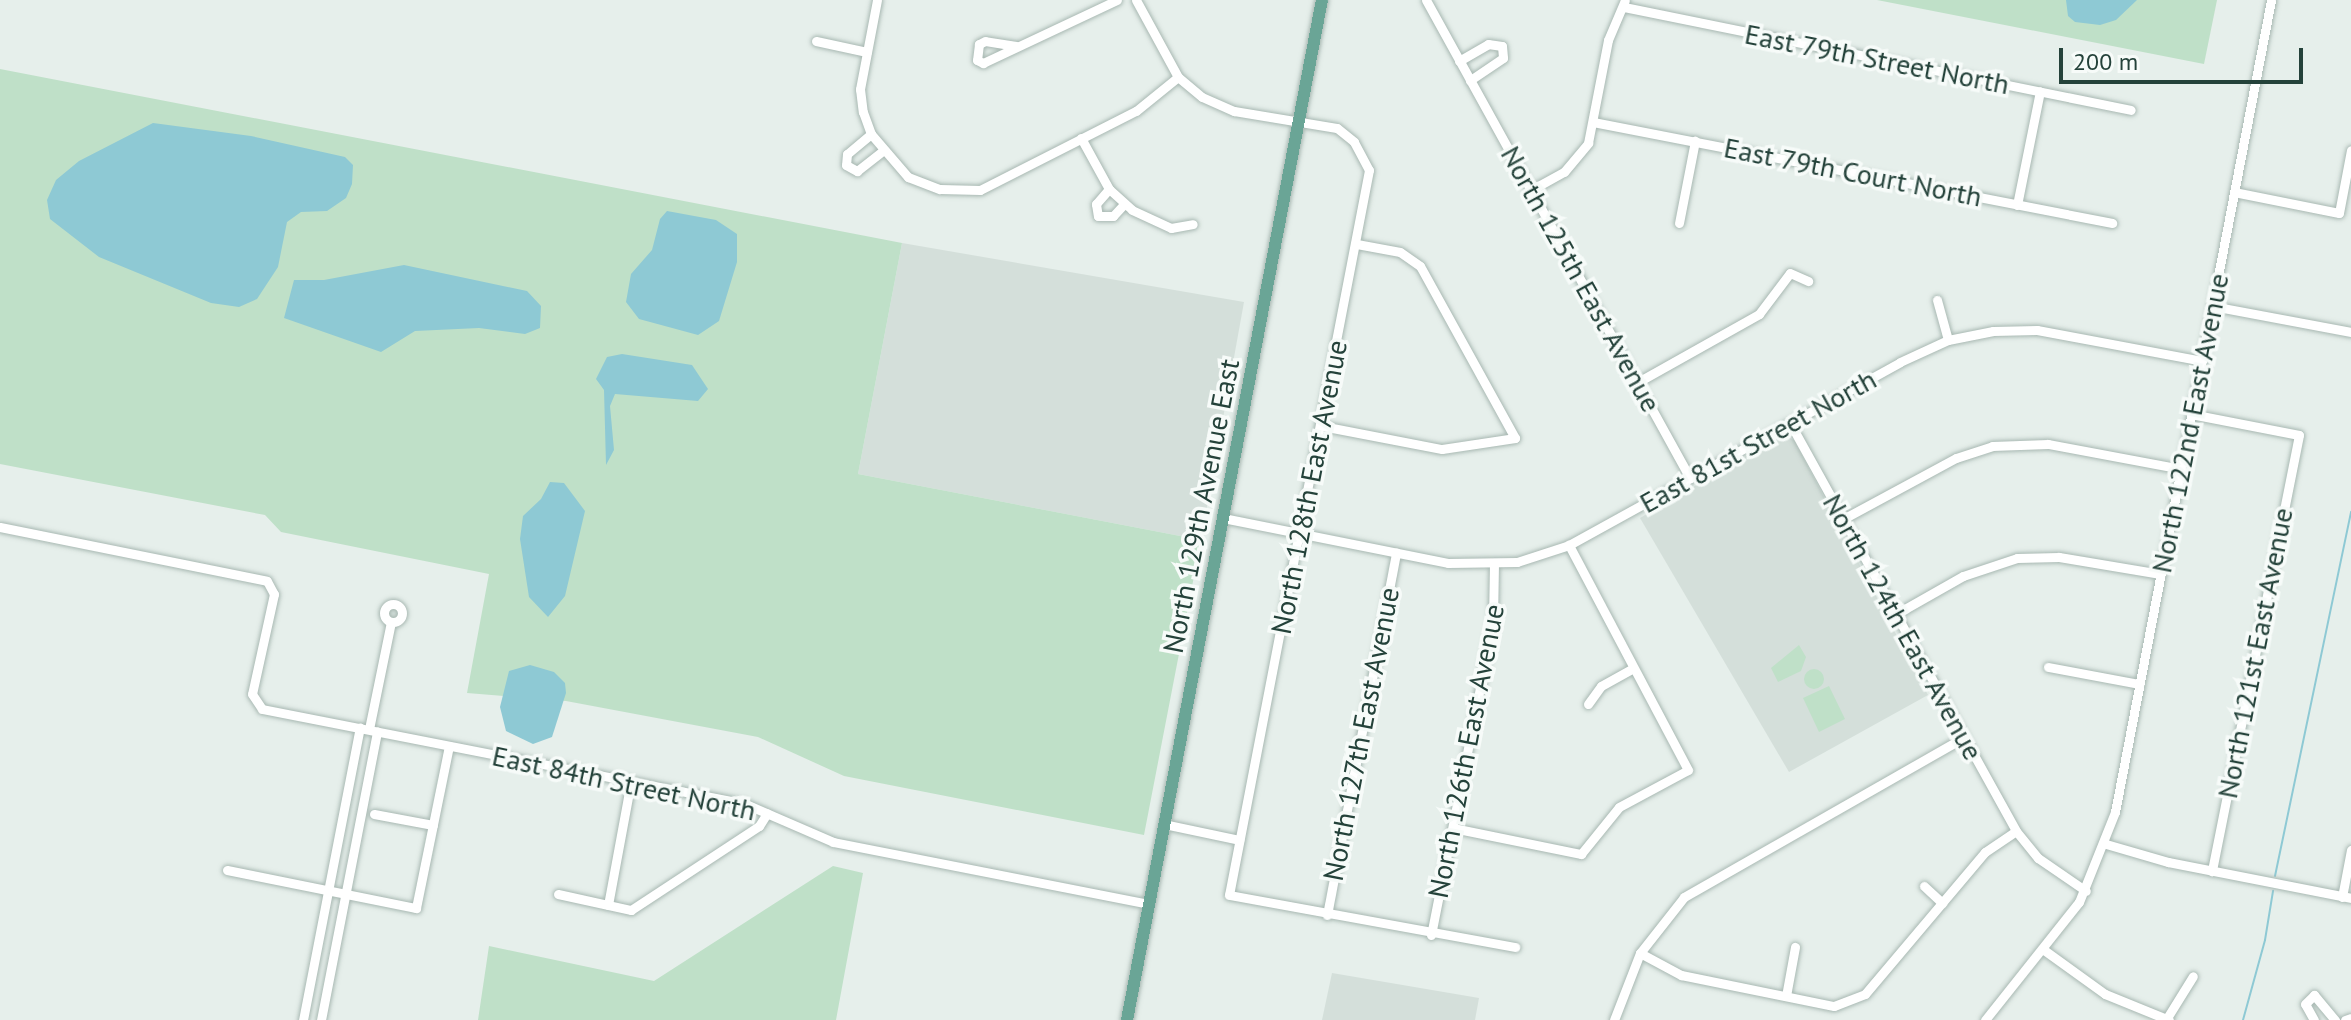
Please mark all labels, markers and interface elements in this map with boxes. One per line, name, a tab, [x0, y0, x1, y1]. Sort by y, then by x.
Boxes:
street label: East 79th Street North	[1742, 17, 2012, 101]
scale bar	[2063, 32, 2307, 82]
text: 200 m	[2073, 46, 2138, 77]
street label: East 79th Court North	[1721, 131, 1985, 213]
street label: North 125th East Avenue	[1494, 140, 1668, 418]
street label: North 122nd East Avenue	[2144, 270, 2236, 576]
street label: North 128th East Avenue	[1264, 337, 1354, 637]
street label: North 129th Avenue East	[1156, 356, 1246, 656]
street label: East 81st Street North	[1634, 362, 1882, 520]
street label: North 124th East Avenue	[1816, 488, 1990, 766]
street label: North 121st East Avenue	[2210, 504, 2300, 802]
street label: North 127th East Avenue	[1316, 584, 1406, 884]
street label: North 126th East Avenue	[1421, 601, 1511, 901]
street label: East 84th Street North	[489, 739, 759, 827]

